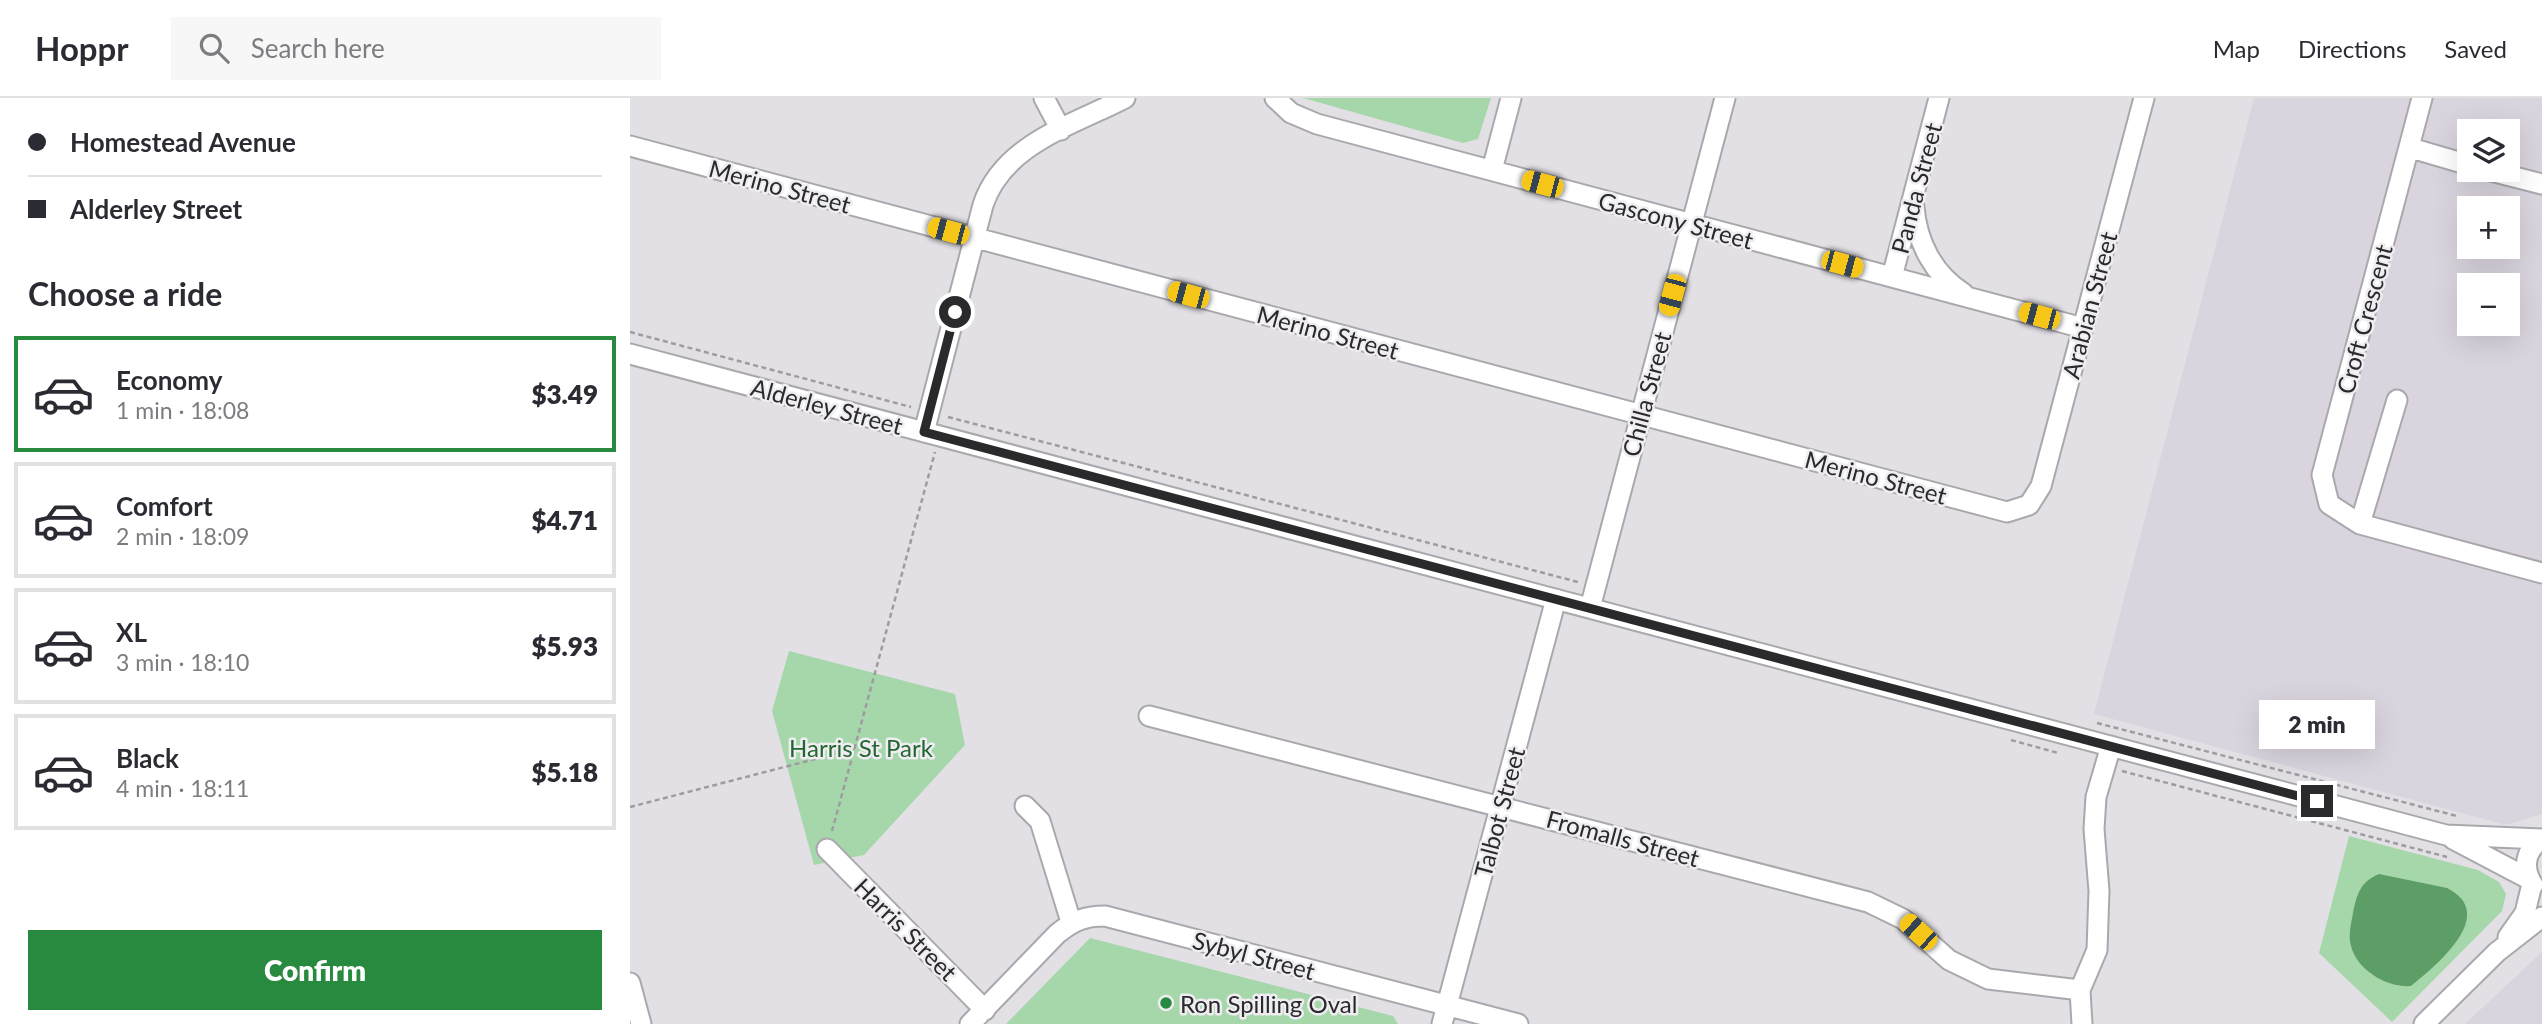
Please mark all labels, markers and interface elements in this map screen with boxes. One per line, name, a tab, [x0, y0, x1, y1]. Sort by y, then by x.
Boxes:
search box	[171, 17, 661, 80]
text: Hoppr	[35, 28, 129, 68]
icon: search	[195, 29, 233, 67]
text: Search here	[251, 32, 385, 64]
text: Map	[2213, 34, 2260, 63]
text: Directions	[2298, 34, 2406, 63]
text: Saved	[2444, 34, 2507, 63]
street label: Panda Street	[1885, 119, 1947, 257]
map controls	[2457, 119, 2520, 336]
button: layers	[2457, 119, 2520, 182]
text: Homestead Avenue	[70, 126, 296, 158]
street label: Merino Street	[706, 153, 854, 219]
car	[1519, 168, 1566, 200]
street label: Gascony Street	[1596, 185, 1757, 255]
text: Alderley Street	[70, 193, 242, 225]
button: +	[2457, 196, 2520, 259]
car	[925, 215, 972, 247]
street label: Arabian Street	[2056, 228, 2123, 381]
street label: Croft Crescent	[2330, 241, 2398, 397]
car	[1819, 248, 1866, 280]
car	[1657, 272, 1688, 318]
button: −	[2457, 273, 2520, 336]
text: Choose a ride	[28, 274, 222, 313]
car	[1165, 279, 1212, 311]
route start	[939, 296, 971, 328]
street label: Merino Street	[1254, 299, 1402, 365]
car	[2016, 300, 2063, 332]
street label: Chilla Street	[1615, 328, 1677, 459]
icon: car	[32, 363, 95, 426]
text: Economy	[116, 364, 222, 396]
street label: Alderley Street	[748, 372, 906, 440]
text: $3.49	[531, 378, 598, 410]
text: 1 min · 18:08	[116, 396, 249, 424]
street label: Merino Street	[1802, 444, 1950, 510]
icon: car	[32, 489, 95, 552]
text: Comfort	[116, 490, 213, 522]
text: $4.71	[531, 504, 598, 536]
text: 2 min · 18:09	[116, 522, 249, 550]
icon: car	[32, 615, 95, 678]
text: XL	[116, 616, 147, 648]
text: $5.93	[531, 630, 598, 662]
text: 3 min · 18:10	[116, 648, 249, 676]
callout: 2 min	[2259, 700, 2375, 748]
text: 2 min	[2288, 710, 2346, 738]
park label: Harris St Park	[789, 733, 934, 762]
icon: car	[32, 741, 95, 804]
text: Black	[116, 742, 179, 774]
street label: Talbot Street	[1468, 743, 1530, 880]
text: $5.18	[531, 756, 598, 788]
text: 4 min · 18:11	[116, 774, 249, 802]
route end	[2301, 785, 2333, 817]
street label: Fromalls Street	[1543, 804, 1703, 872]
street label: Harris Street	[849, 872, 964, 987]
car	[1896, 910, 1941, 954]
street label: Sybyl Street	[1190, 925, 1319, 985]
button: Confirm	[28, 930, 602, 1010]
place label: Ron Spilling Oval	[1180, 989, 1357, 1018]
marker: Ron Spilling Oval	[1158, 995, 1174, 1011]

